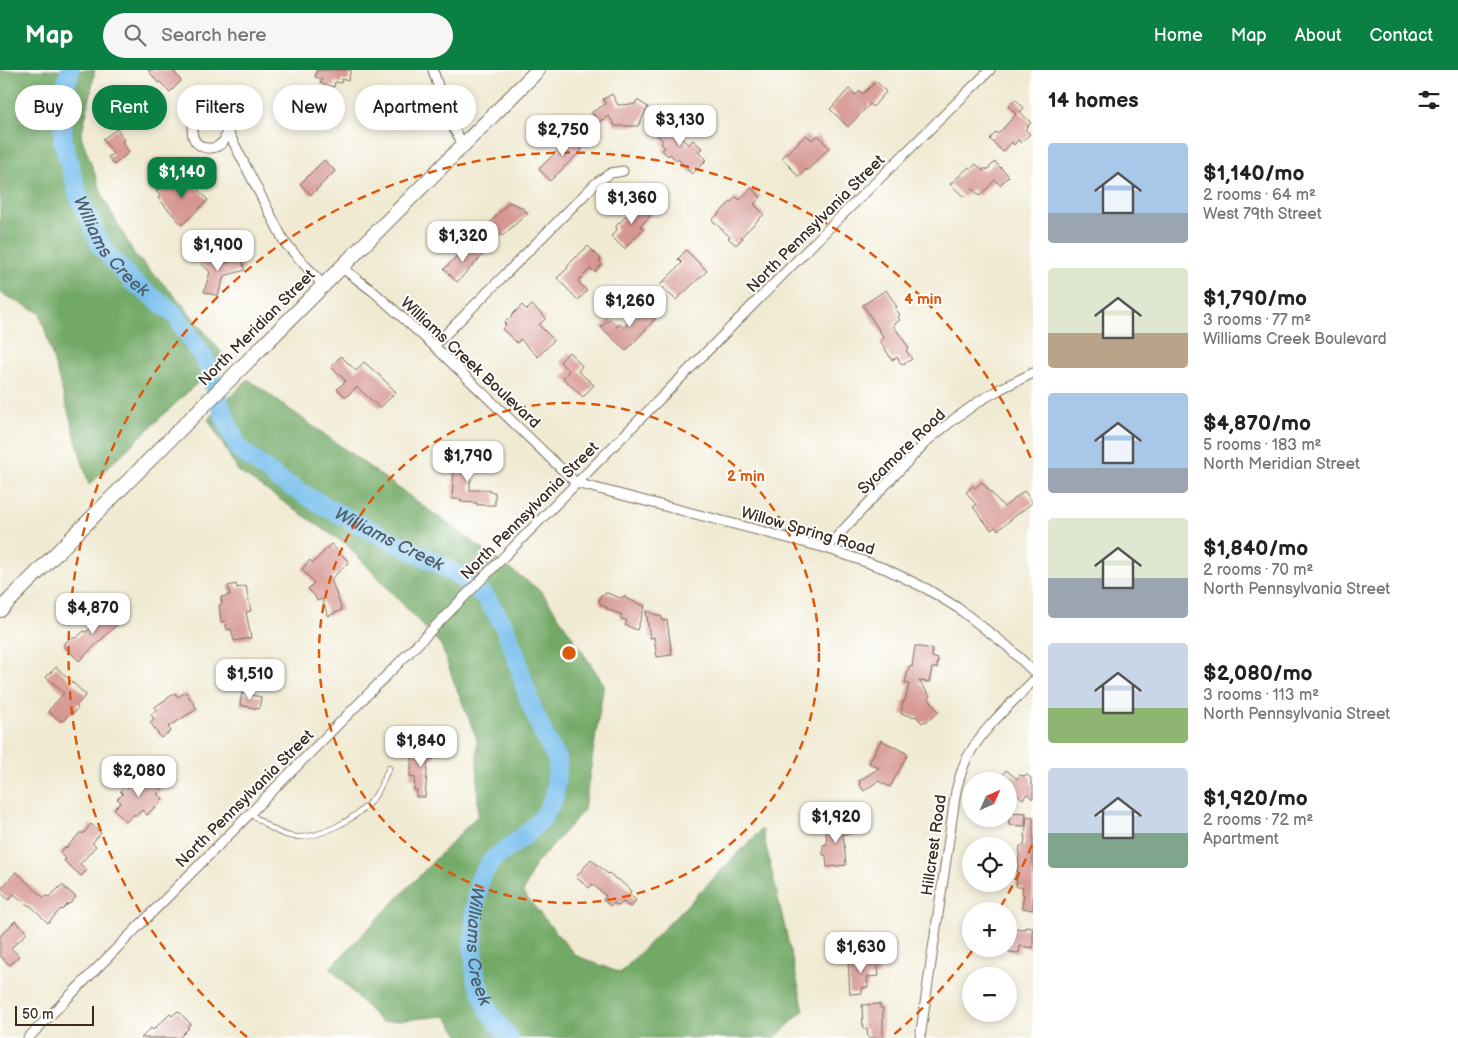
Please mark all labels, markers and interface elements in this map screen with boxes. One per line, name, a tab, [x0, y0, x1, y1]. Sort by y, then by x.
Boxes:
search box	[103, 13, 453, 58]
text: Map	[25, 21, 73, 50]
icon: search	[121, 21, 149, 49]
text: Search here	[161, 24, 267, 47]
text: Home	[1154, 25, 1203, 46]
text: Map	[1231, 25, 1267, 46]
text: About	[1295, 25, 1342, 46]
text: Contact	[1370, 25, 1433, 46]
chip: Buy	[15, 85, 82, 130]
chip: Rent	[92, 85, 167, 130]
chip: Filters	[177, 85, 263, 130]
chip: New	[273, 85, 345, 130]
chip: Apartment	[355, 85, 476, 130]
icon: filters	[1415, 86, 1443, 114]
text: 14 homes	[1048, 88, 1139, 113]
pin: $3,130	[639, 104, 721, 147]
text: $3,130	[655, 111, 705, 130]
pin: $2,750	[522, 114, 604, 157]
text: $2,750	[537, 121, 589, 140]
street label: North Pennsylvania Street	[743, 151, 889, 297]
pin: $1,140	[141, 156, 223, 199]
text: $1,140/mo	[1203, 161, 1304, 186]
text: $1,140	[159, 163, 205, 182]
icon: home	[1088, 163, 1148, 223]
pin: $1,360	[591, 182, 673, 225]
text: 2 rooms · 64 m²	[1203, 186, 1316, 205]
text: $1,360	[607, 189, 657, 208]
water label: Williams Creek	[69, 193, 154, 302]
text: West 79th Street	[1203, 205, 1322, 224]
pin: $1,320	[422, 220, 504, 263]
text: $1,320	[438, 227, 488, 246]
pin: $1,900	[177, 230, 259, 272]
text: $1,900	[193, 236, 243, 255]
street label: North Meridian Street	[195, 266, 319, 390]
pin: $1,260	[589, 286, 671, 328]
text: $1,790/mo	[1203, 286, 1307, 311]
icon: home	[1088, 288, 1148, 348]
text: 4 min	[904, 290, 942, 309]
text: $1,260	[605, 292, 655, 311]
street label: Williams Creek Boulevard	[396, 293, 544, 433]
text: 3 rooms · 77 m²	[1203, 311, 1311, 330]
text: Williams Creek Boulevard	[1203, 330, 1387, 349]
street label: Sycamore Road	[854, 406, 950, 499]
text: $4,870/mo	[1203, 411, 1311, 436]
icon: home	[1088, 413, 1148, 473]
text: 5 rooms · 183 m²	[1203, 436, 1322, 455]
street label: North Pennsylvania Street	[457, 438, 603, 584]
pin: $1,790	[427, 440, 509, 483]
text: $1,790	[443, 447, 493, 466]
text: North Meridian Street	[1203, 455, 1360, 474]
text: 2 min	[727, 467, 765, 486]
water label: Williams Creek	[331, 503, 448, 576]
street label: Willow Spring Road	[739, 503, 877, 560]
text: $1,840/mo	[1203, 536, 1308, 561]
icon: home	[1088, 538, 1148, 598]
text: 2 rooms · 70 m²	[1203, 561, 1313, 580]
text: North Pennsylvania Street	[1203, 580, 1390, 599]
pin: $4,870	[52, 592, 134, 635]
text: $4,870	[67, 599, 119, 618]
centre of rings	[560, 644, 578, 662]
pin: $1,510	[209, 658, 291, 701]
text: $2,080/mo	[1203, 661, 1313, 686]
icon: home	[1088, 663, 1148, 723]
text: $1,510	[227, 665, 273, 684]
text: 3 rooms · 113 m²	[1203, 686, 1319, 705]
text: North Pennsylvania Street	[1203, 705, 1390, 724]
street label: North Pennsylvania Street	[172, 726, 318, 872]
pin: $1,840	[380, 726, 462, 768]
text: $1,840	[396, 732, 446, 751]
pin: $2,080	[98, 756, 180, 798]
text: $2,080	[112, 762, 166, 781]
north arrow	[962, 772, 1018, 828]
map controls	[962, 772, 1017, 1022]
text: $1,920/mo	[1203, 786, 1308, 811]
icon: home	[1088, 788, 1148, 848]
street label: Hillcrest Road	[918, 793, 951, 897]
pin: $1,920	[795, 802, 877, 844]
text: $1,920	[811, 808, 861, 827]
text: 2 rooms · 72 m²	[1203, 811, 1313, 830]
text: Apartment	[1203, 830, 1279, 849]
button: locate	[962, 837, 1017, 892]
water label: Williams Creek	[462, 885, 496, 1010]
button: +	[962, 902, 1017, 957]
pin: $1,630	[820, 932, 902, 974]
text: $1,630	[836, 938, 886, 957]
button: −	[962, 967, 1017, 1022]
scale bar	[15, 1003, 94, 1026]
text: 50 m	[22, 1006, 54, 1023]

